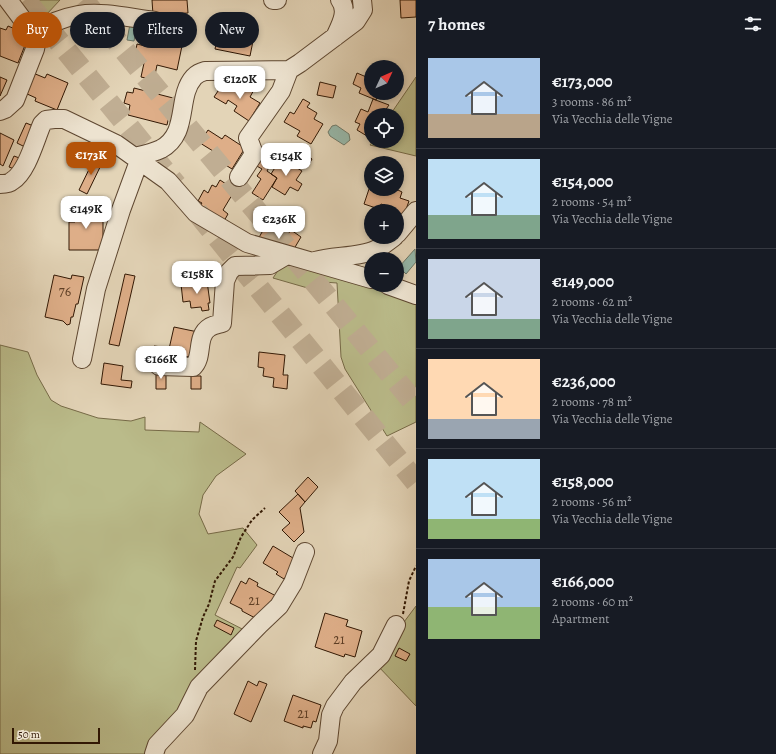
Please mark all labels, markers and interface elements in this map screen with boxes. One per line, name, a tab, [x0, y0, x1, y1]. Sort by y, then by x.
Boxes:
chip: Buy	[12, 12, 62, 48]
chip: Rent	[70, 12, 125, 48]
chip: Filters	[133, 12, 197, 48]
chip: New	[205, 12, 259, 48]
text: 7 homes	[428, 13, 485, 36]
icon: filters	[742, 13, 764, 35]
north arrow	[364, 60, 404, 100]
map controls	[364, 60, 404, 292]
pin: €120K	[212, 66, 268, 100]
text: €120K	[223, 70, 257, 87]
text: €173,000	[552, 70, 613, 93]
icon: home	[460, 74, 508, 122]
text: 3 rooms · 86 m²	[552, 93, 632, 110]
button: locate	[364, 108, 404, 148]
text: Via Vecchia delle Vigne	[552, 110, 673, 127]
pin: €173K	[63, 142, 119, 176]
pin: €154K	[258, 143, 314, 177]
text: €173K	[75, 146, 107, 163]
text: €154K	[270, 147, 302, 164]
button: layers	[364, 156, 404, 196]
text: €154,000	[552, 170, 613, 193]
icon: home	[460, 175, 508, 223]
text: 2 rooms · 54 m²	[552, 193, 631, 210]
pin: €149K	[58, 196, 114, 230]
text: €149K	[70, 200, 102, 217]
button: +	[364, 204, 404, 244]
pin: €236K	[251, 206, 307, 240]
text: €236K	[262, 210, 296, 227]
text: Via Vecchia delle Vigne	[552, 210, 673, 227]
button: −	[364, 252, 404, 292]
pin: €158K	[169, 261, 225, 295]
text: €158K	[181, 265, 213, 282]
text: €149,000	[552, 270, 614, 293]
icon: home	[460, 275, 508, 323]
house number: 76	[59, 282, 71, 301]
text: 2 rooms · 62 m²	[552, 293, 632, 310]
text: Via Vecchia delle Vigne	[552, 310, 673, 327]
pin: €166K	[133, 346, 189, 380]
text: €166K	[145, 350, 177, 367]
text: €236,000	[552, 370, 615, 393]
icon: home	[460, 375, 508, 423]
text: 2 rooms · 78 m²	[552, 393, 632, 410]
text: Via Vecchia delle Vigne	[552, 410, 673, 427]
text: €158,000	[552, 470, 614, 493]
icon: home	[460, 475, 508, 523]
text: 2 rooms · 56 m²	[552, 493, 632, 510]
text: Via Vecchia delle Vigne	[552, 510, 673, 527]
text: €166,000	[552, 570, 614, 593]
icon: home	[460, 575, 508, 623]
house number: 21	[248, 591, 260, 610]
text: 2 rooms · 60 m²	[552, 593, 633, 610]
text: Apartment	[552, 610, 610, 627]
house number: 21	[333, 630, 345, 649]
house number: 21	[297, 704, 309, 723]
scale bar	[12, 726, 100, 745]
text: 50 m	[18, 727, 40, 742]

